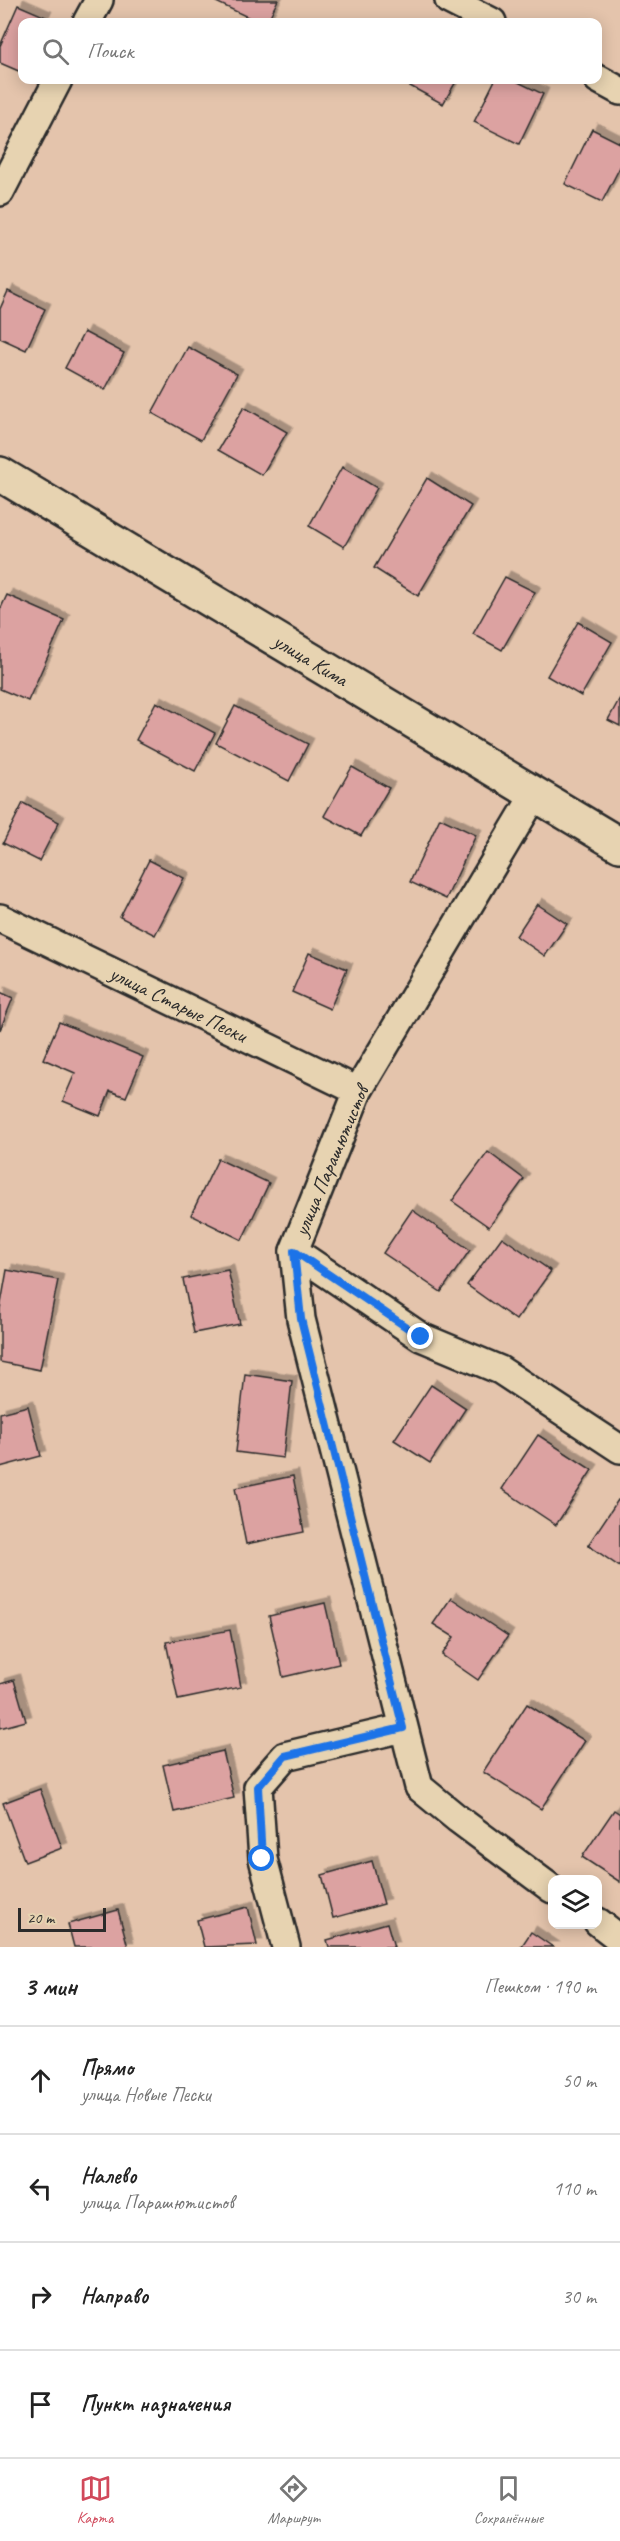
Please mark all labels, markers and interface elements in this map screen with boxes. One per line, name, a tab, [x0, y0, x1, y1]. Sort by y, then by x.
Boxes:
search box	[18, 18, 602, 84]
icon: search	[39, 35, 72, 68]
text: Поиск	[87, 37, 133, 65]
street label: улица Кима	[267, 627, 354, 693]
street label: улица Старые Пески	[104, 959, 253, 1049]
street label: улица Парашютистов	[287, 1079, 376, 1242]
route end	[407, 1323, 433, 1349]
route start	[248, 1845, 274, 1871]
map controls	[548, 1875, 602, 1929]
button: layers	[548, 1875, 602, 1929]
scale bar	[18, 1905, 106, 1932]
text: 20 m	[27, 1908, 54, 1928]
text: 3 мин	[24, 1970, 77, 2003]
text: Пешком · 190 m	[484, 1974, 596, 1999]
text: Прямо	[81, 2054, 133, 2082]
icon: ahead	[24, 2064, 57, 2097]
text: 50 m	[562, 2068, 596, 2093]
text: улица Новые Пески	[81, 2082, 211, 2107]
text: Налево	[81, 2162, 137, 2190]
icon: left	[24, 2172, 57, 2205]
text: 110 m	[553, 2176, 596, 2201]
text: улица Парашютистов	[81, 2190, 234, 2215]
icon: right	[24, 2280, 57, 2313]
text: Направо	[81, 2282, 148, 2310]
text: 30 m	[562, 2284, 596, 2309]
icon: arrive	[24, 2388, 57, 2421]
text: Пункт назначения	[81, 2390, 230, 2418]
tab: Карта	[77, 2472, 113, 2528]
tab: Маршрут	[267, 2472, 320, 2528]
tab: Сохранённые	[474, 2472, 543, 2528]

